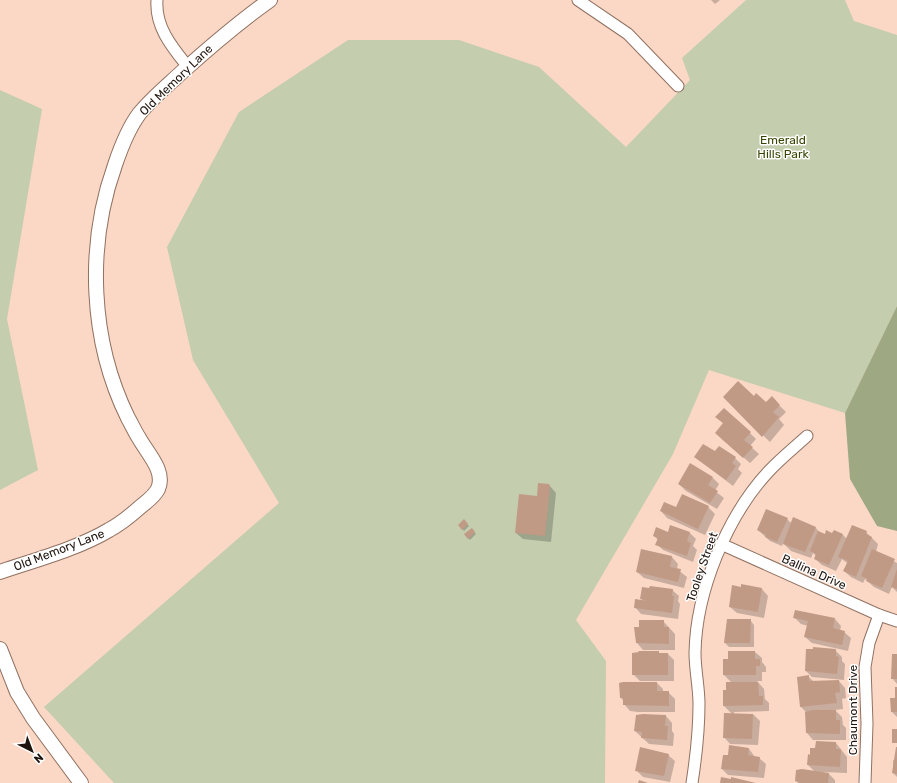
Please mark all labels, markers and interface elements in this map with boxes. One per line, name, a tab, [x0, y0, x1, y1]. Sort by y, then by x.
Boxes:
street label: Old Memory Lane	[137, 41, 216, 118]
park label: Emerald Hills Park	[757, 133, 809, 161]
street label: Old Memory Lane	[12, 526, 107, 574]
street label: Tooley Street	[684, 530, 721, 604]
street label: Ballina Drive	[780, 552, 849, 593]
street label: Chaumont Drive	[846, 665, 860, 755]
north arrow	[12, 731, 52, 771]
text: N	[31, 751, 46, 766]

